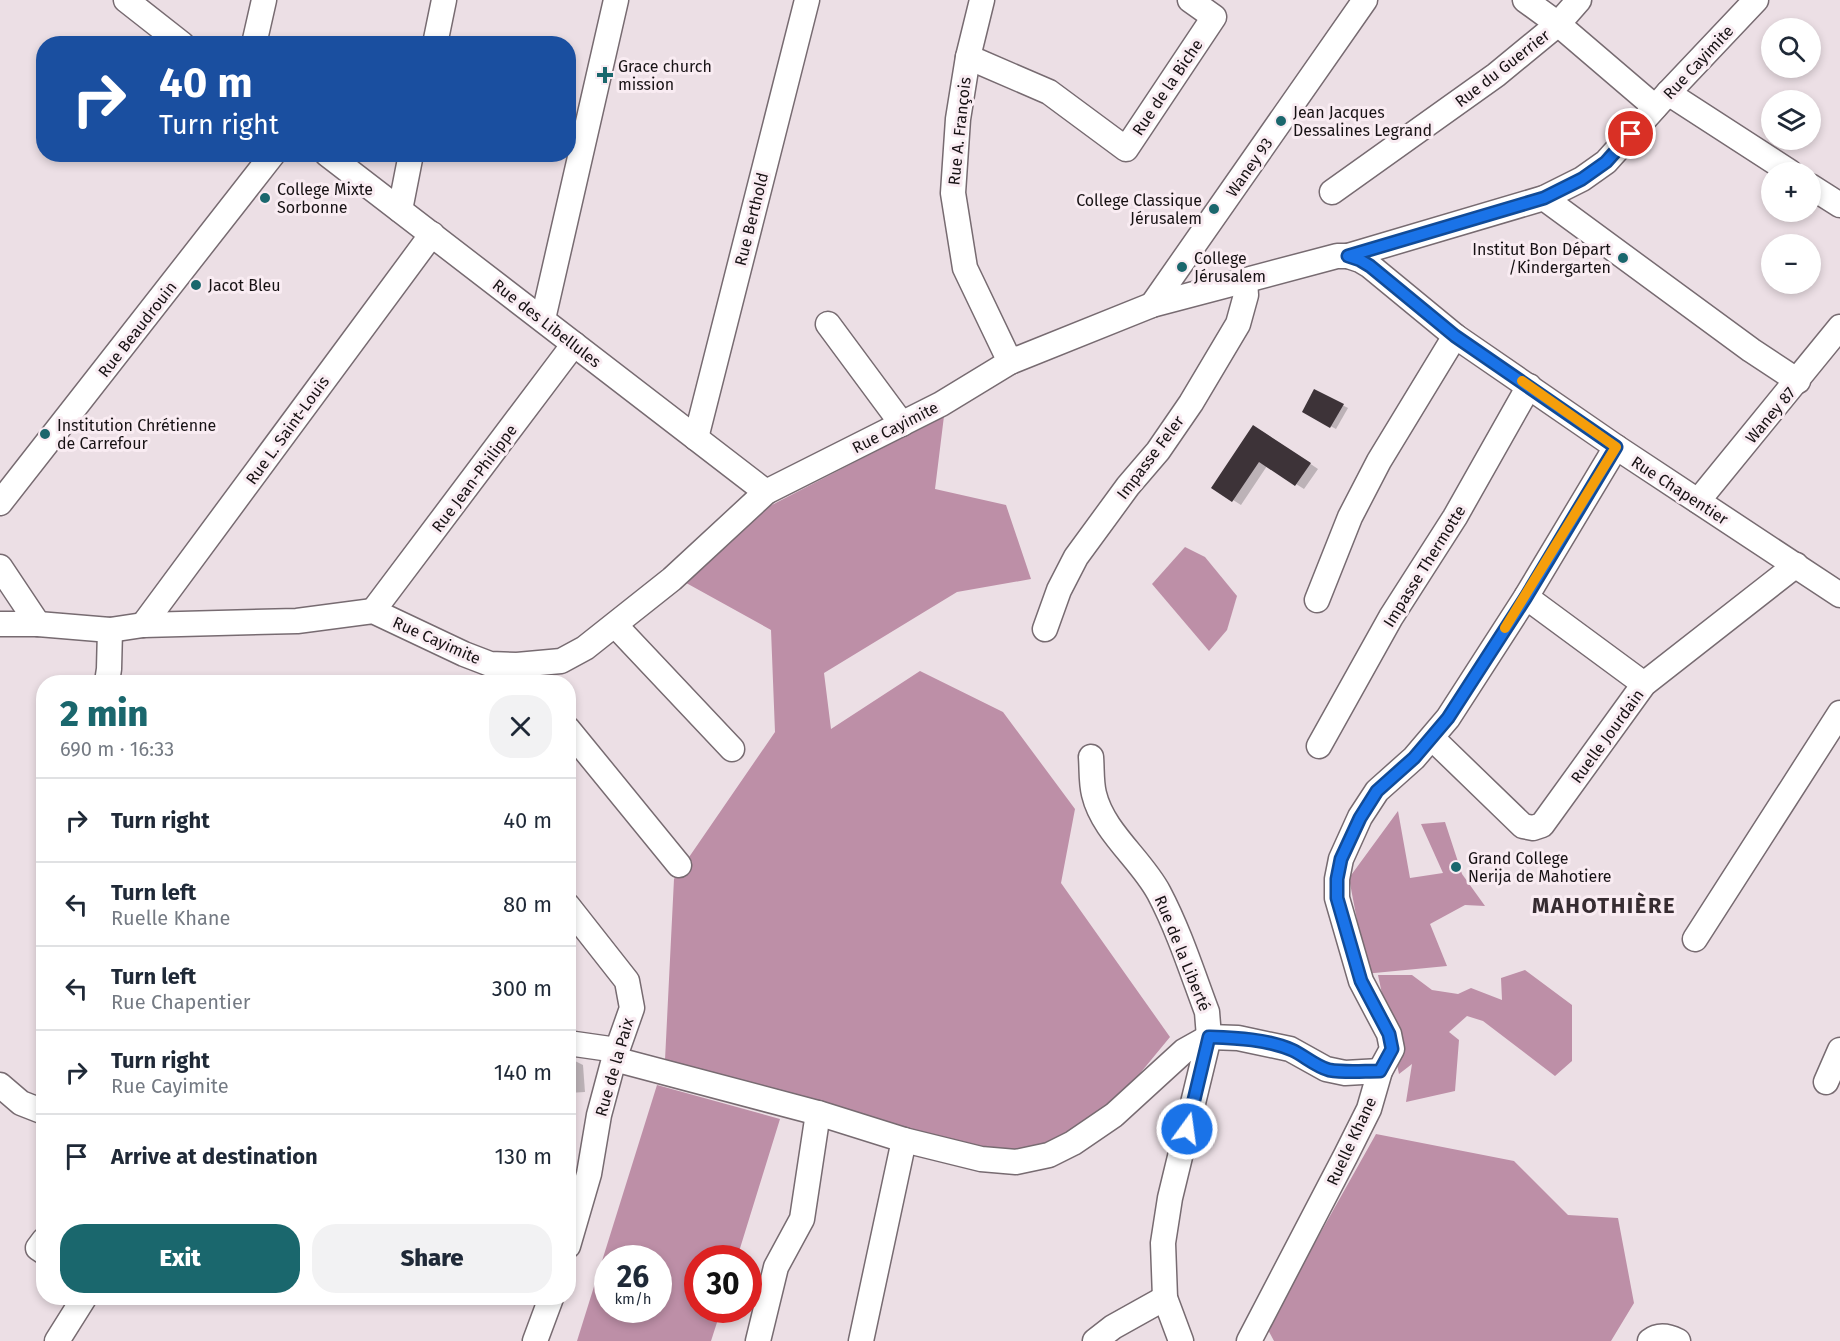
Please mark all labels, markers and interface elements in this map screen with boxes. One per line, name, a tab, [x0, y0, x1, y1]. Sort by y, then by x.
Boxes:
map controls	[1761, 18, 1821, 294]
button: search	[1761, 18, 1821, 78]
street label: Rue Cayimite	[1659, 21, 1737, 103]
street label: Rue du Guerrier	[1451, 25, 1554, 111]
street label: Rue de la Biche	[1128, 36, 1207, 139]
place label: Grace church mission	[618, 57, 712, 94]
text: 40 m	[159, 58, 253, 108]
icon: right	[60, 60, 138, 138]
marker: Grace church mission	[596, 66, 614, 84]
street label: Rue A. François	[944, 76, 976, 186]
button: layers	[1761, 90, 1821, 150]
place label: Jean Jacques Dessalines Legrand	[1293, 103, 1432, 140]
pin	[1605, 108, 1656, 159]
text: Turn right	[159, 109, 279, 141]
marker: Jean Jacques Dessalines Legrand	[1274, 114, 1288, 128]
icon: arrive	[1614, 117, 1647, 150]
street label: Waney 93	[1222, 134, 1277, 200]
button: +	[1761, 162, 1821, 222]
street label: Rue Berthold	[731, 171, 772, 268]
place label: College Mixte Sorbonne	[277, 180, 373, 217]
marker: College Mixte Sorbonne	[258, 191, 272, 205]
place label: College Classique Jérusalem	[1076, 191, 1202, 228]
marker: College Classique Jérusalem	[1207, 202, 1221, 216]
button: −	[1761, 234, 1821, 294]
place label: Institut Bon Départ /Kindergarten	[1472, 240, 1611, 277]
place label: College Jérusalem	[1194, 249, 1266, 286]
marker: Institut Bon Départ /Kindergarten	[1616, 251, 1630, 265]
marker: College Jérusalem	[1175, 260, 1189, 274]
street label: Rue des Libellules	[489, 275, 605, 372]
place label: Jacot Bleu	[208, 276, 281, 295]
street label: Rue Beaudrouin	[94, 278, 181, 381]
marker: Jacot Bleu	[189, 278, 203, 292]
street label: Rue L. Saint-Louis	[242, 372, 333, 488]
street label: Waney 87	[1741, 383, 1799, 447]
street label: Rue Cayimite	[849, 398, 941, 457]
street label: Impasse Feler	[1113, 411, 1188, 503]
place label: Institution Chrétienne de Carrefour	[57, 416, 216, 453]
street label: Rue Jean-Philippe	[428, 421, 521, 536]
marker: Institution Chrétienne de Carrefour	[38, 427, 52, 441]
street label: Rue Chapentier	[1628, 452, 1732, 529]
street label: Impasse Thermotte	[1379, 502, 1469, 631]
street label: Rue Cayimite	[390, 613, 484, 668]
street label: Ruelle Jourdain	[1567, 686, 1648, 787]
text: 2 min	[60, 692, 148, 736]
button: close	[489, 695, 552, 758]
text: 690 m · 16:33	[60, 737, 174, 761]
icon: right	[60, 804, 93, 837]
text: Turn right	[111, 807, 210, 834]
text: 40 m	[503, 807, 552, 834]
place label: Grand College Nerija de Mahotiere	[1468, 849, 1612, 886]
marker: Grand College Nerija de Mahotiere	[1449, 860, 1463, 874]
text: Turn left	[111, 879, 196, 906]
icon: left	[60, 888, 93, 921]
text: 80 m	[503, 891, 552, 918]
district label: MAHOTHIÈRE	[1532, 892, 1676, 919]
street label: Rue de la Liberté	[1151, 893, 1214, 1014]
text: Ruelle Khane	[111, 906, 230, 930]
text: Turn left	[111, 963, 196, 990]
icon: left	[60, 972, 93, 1005]
text: 300 m	[492, 975, 552, 1002]
text: Rue Chapentier	[111, 990, 251, 1014]
street label: Rue de la Paix	[591, 1016, 638, 1119]
text: Turn right	[111, 1047, 210, 1074]
icon: right	[60, 1056, 93, 1089]
text: 140 m	[494, 1059, 552, 1086]
text: Rue Cayimite	[111, 1074, 229, 1098]
street label: Ruelle Khane	[1323, 1094, 1380, 1189]
position arrow	[1155, 1097, 1219, 1161]
icon: arrive	[60, 1140, 93, 1173]
text: Arrive at destination	[111, 1143, 318, 1170]
text: 130 m	[495, 1143, 552, 1170]
button: Exit	[60, 1224, 300, 1293]
button: Share	[312, 1224, 552, 1293]
speed limit sign: 30	[684, 1245, 762, 1323]
text: 26	[617, 1259, 649, 1295]
text: km/h	[614, 1290, 652, 1308]

